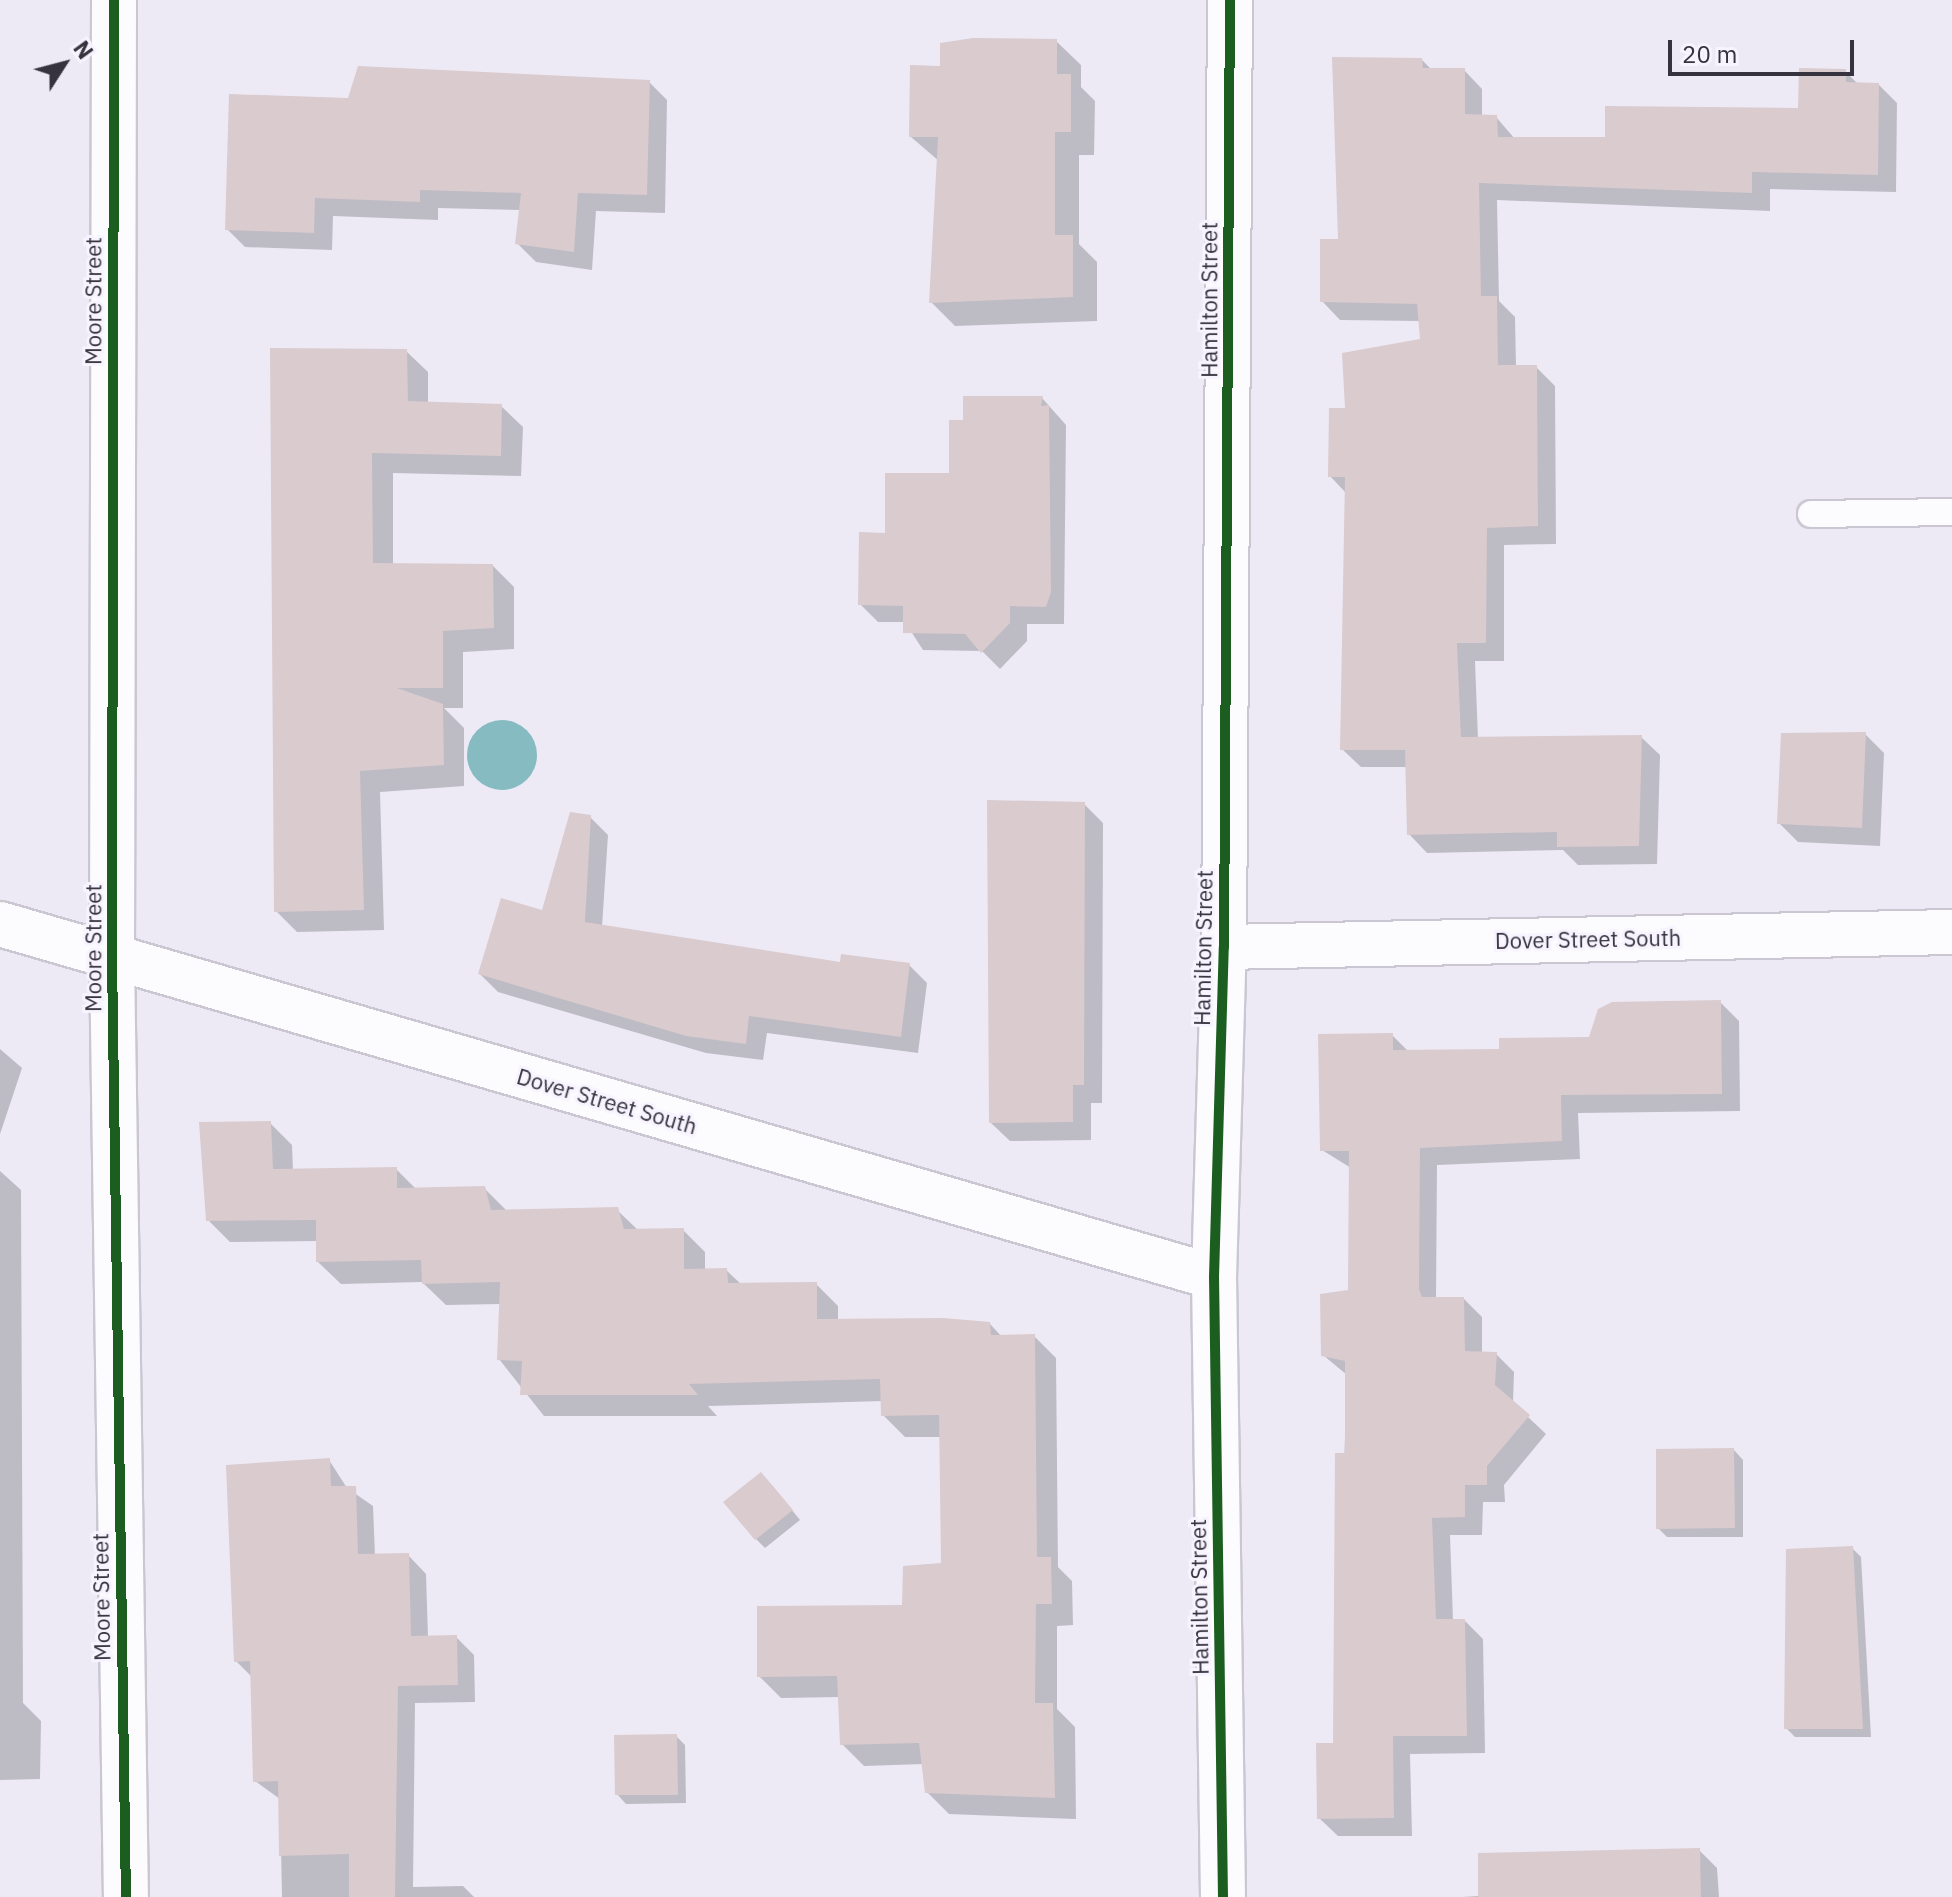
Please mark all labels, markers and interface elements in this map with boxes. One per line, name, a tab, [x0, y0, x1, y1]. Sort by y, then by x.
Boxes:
north arrow	[24, 24, 104, 104]
scale bar	[1672, 24, 1858, 74]
text: N	[67, 35, 100, 65]
text: 20 m	[1682, 38, 1737, 70]
street label: Hamilton Street	[1196, 222, 1222, 378]
street label: Moore Street	[80, 237, 106, 365]
street label: Hamilton Street	[1188, 870, 1218, 1026]
street label: Moore Street	[80, 884, 106, 1012]
street label: Dover Street South	[1495, 924, 1681, 954]
street label: Dover Street South	[514, 1063, 700, 1139]
street label: Hamilton Street	[1184, 1519, 1214, 1675]
street label: Moore Street	[87, 1533, 115, 1661]

